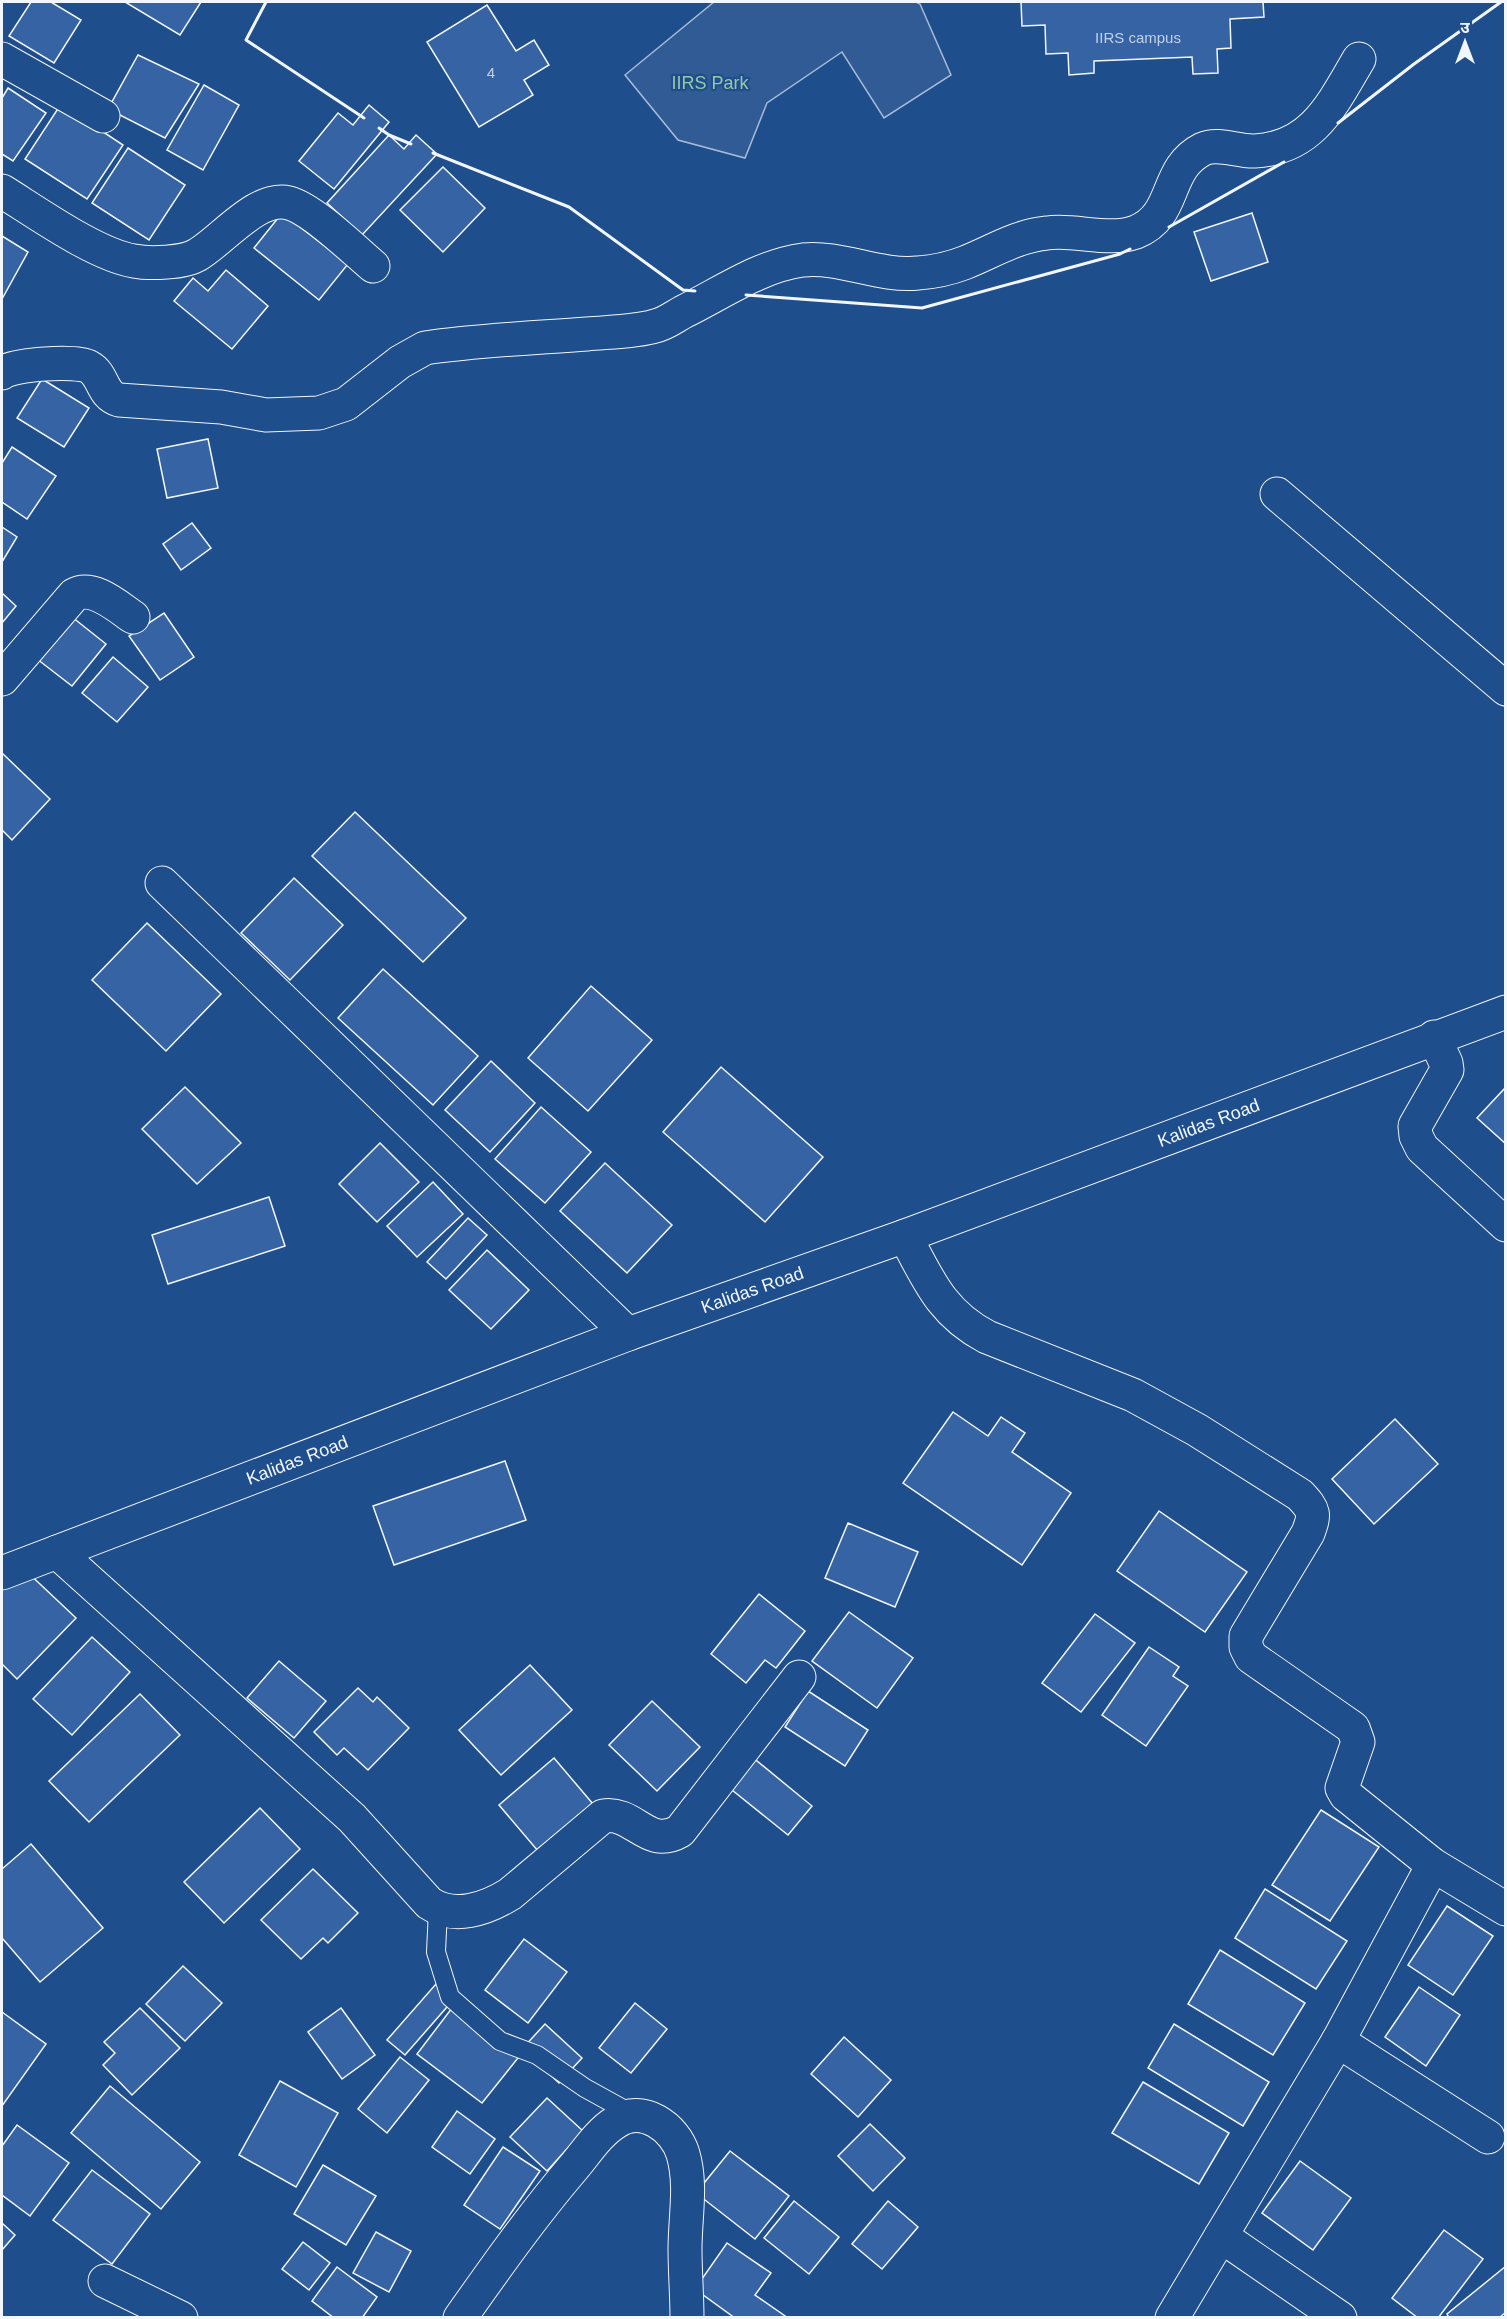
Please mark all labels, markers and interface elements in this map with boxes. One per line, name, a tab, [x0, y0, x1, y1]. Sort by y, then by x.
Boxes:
north arrow	[1435, 12, 1495, 72]
text: उ	[1460, 19, 1470, 36]
house number: IIRS campus	[1095, 29, 1181, 46]
house number: 4	[487, 64, 495, 81]
park label: IIRS Park	[671, 73, 750, 93]
street label: Kalidas Road	[1155, 1095, 1262, 1151]
street label: Kalidas Road	[699, 1263, 806, 1317]
street label: Kalidas Road	[244, 1432, 351, 1489]

